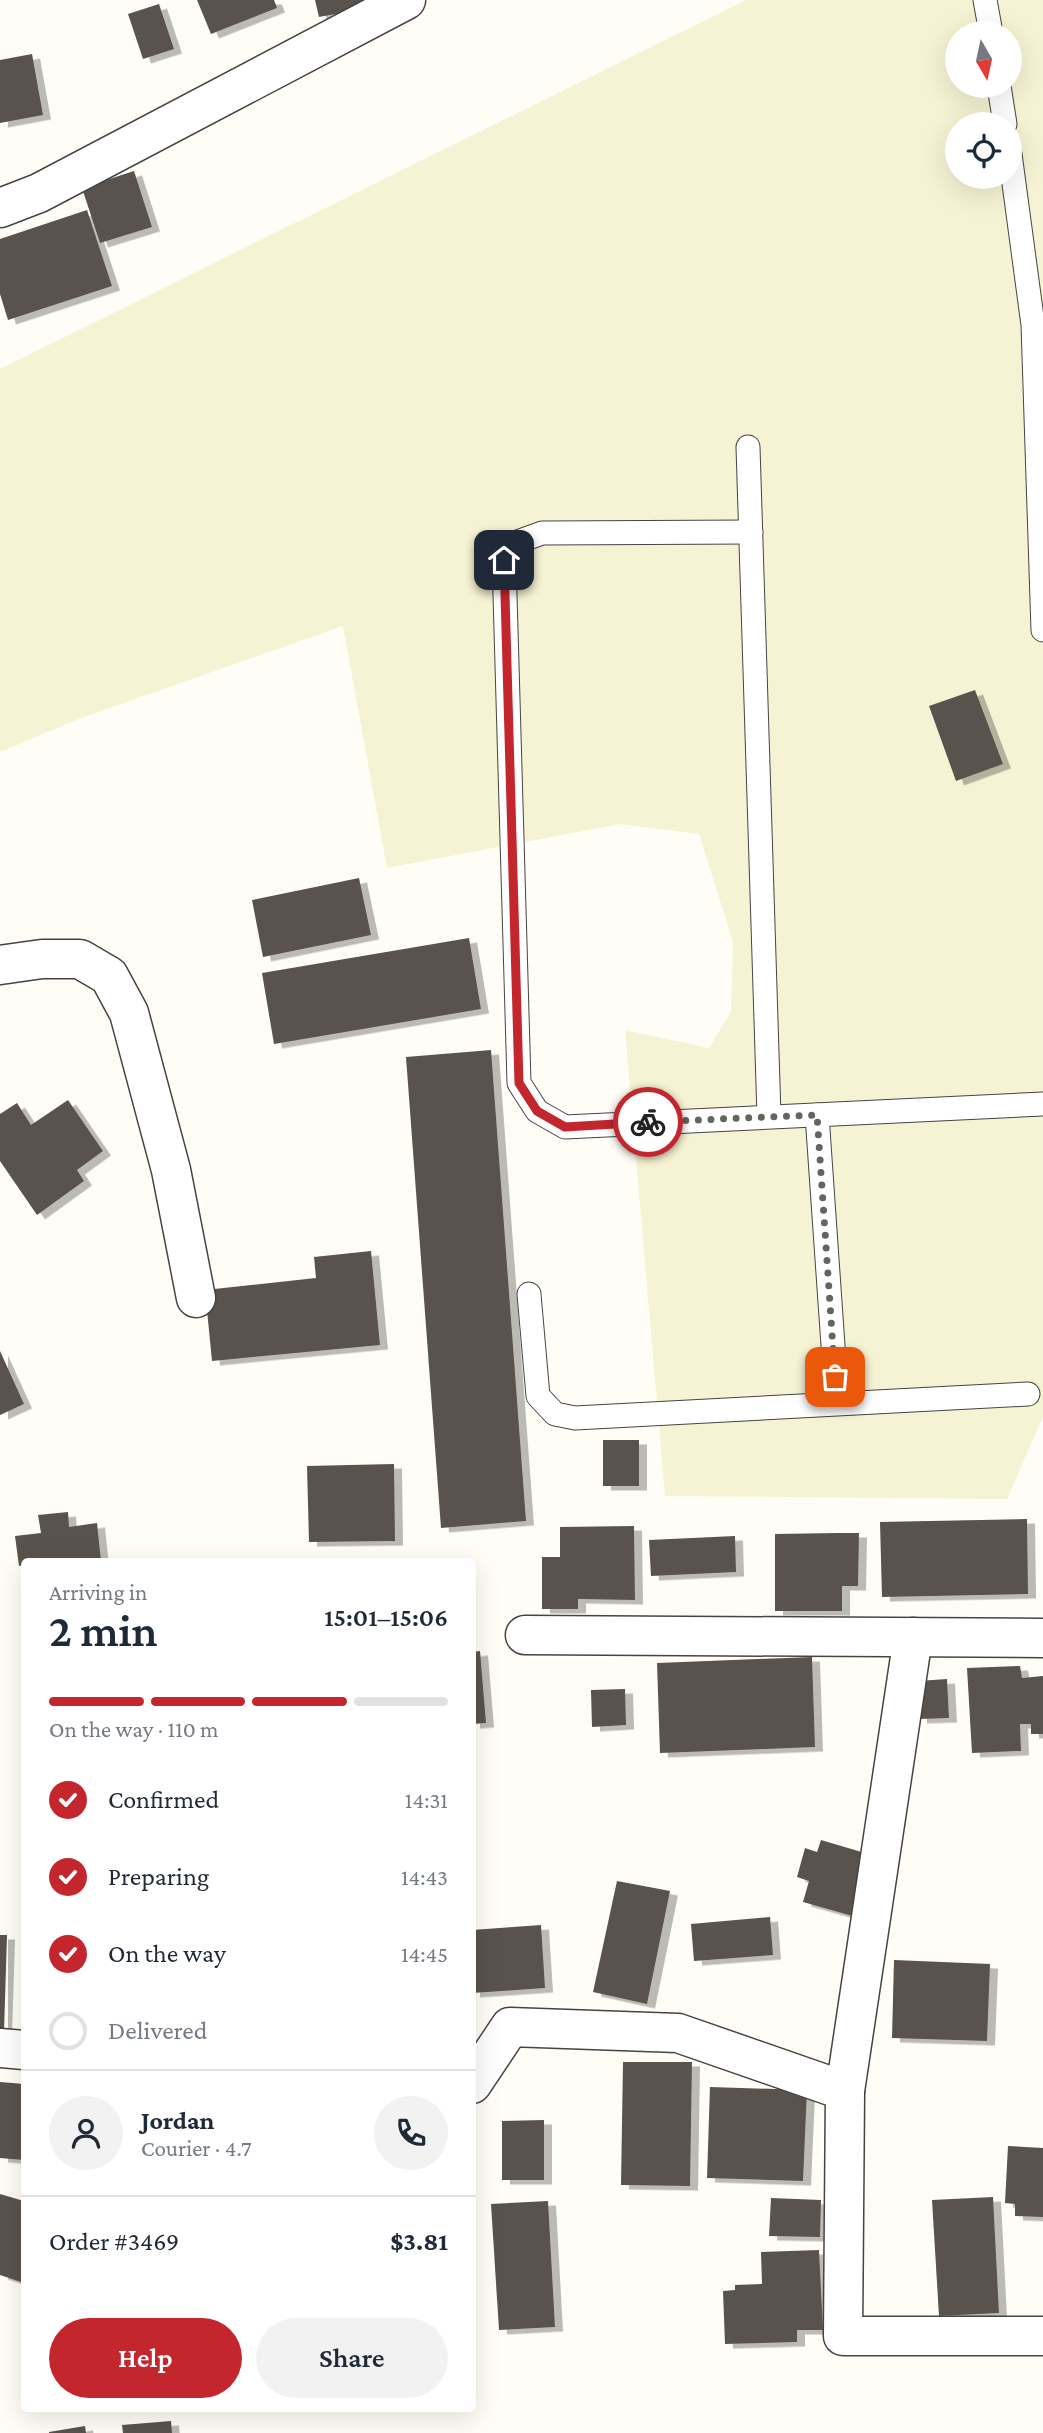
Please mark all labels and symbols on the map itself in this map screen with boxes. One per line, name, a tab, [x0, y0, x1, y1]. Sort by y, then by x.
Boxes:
north arrow	[945, 21, 1022, 98]
pin	[474, 530, 534, 590]
courier	[613, 1087, 683, 1157]
pin	[805, 1347, 865, 1407]

